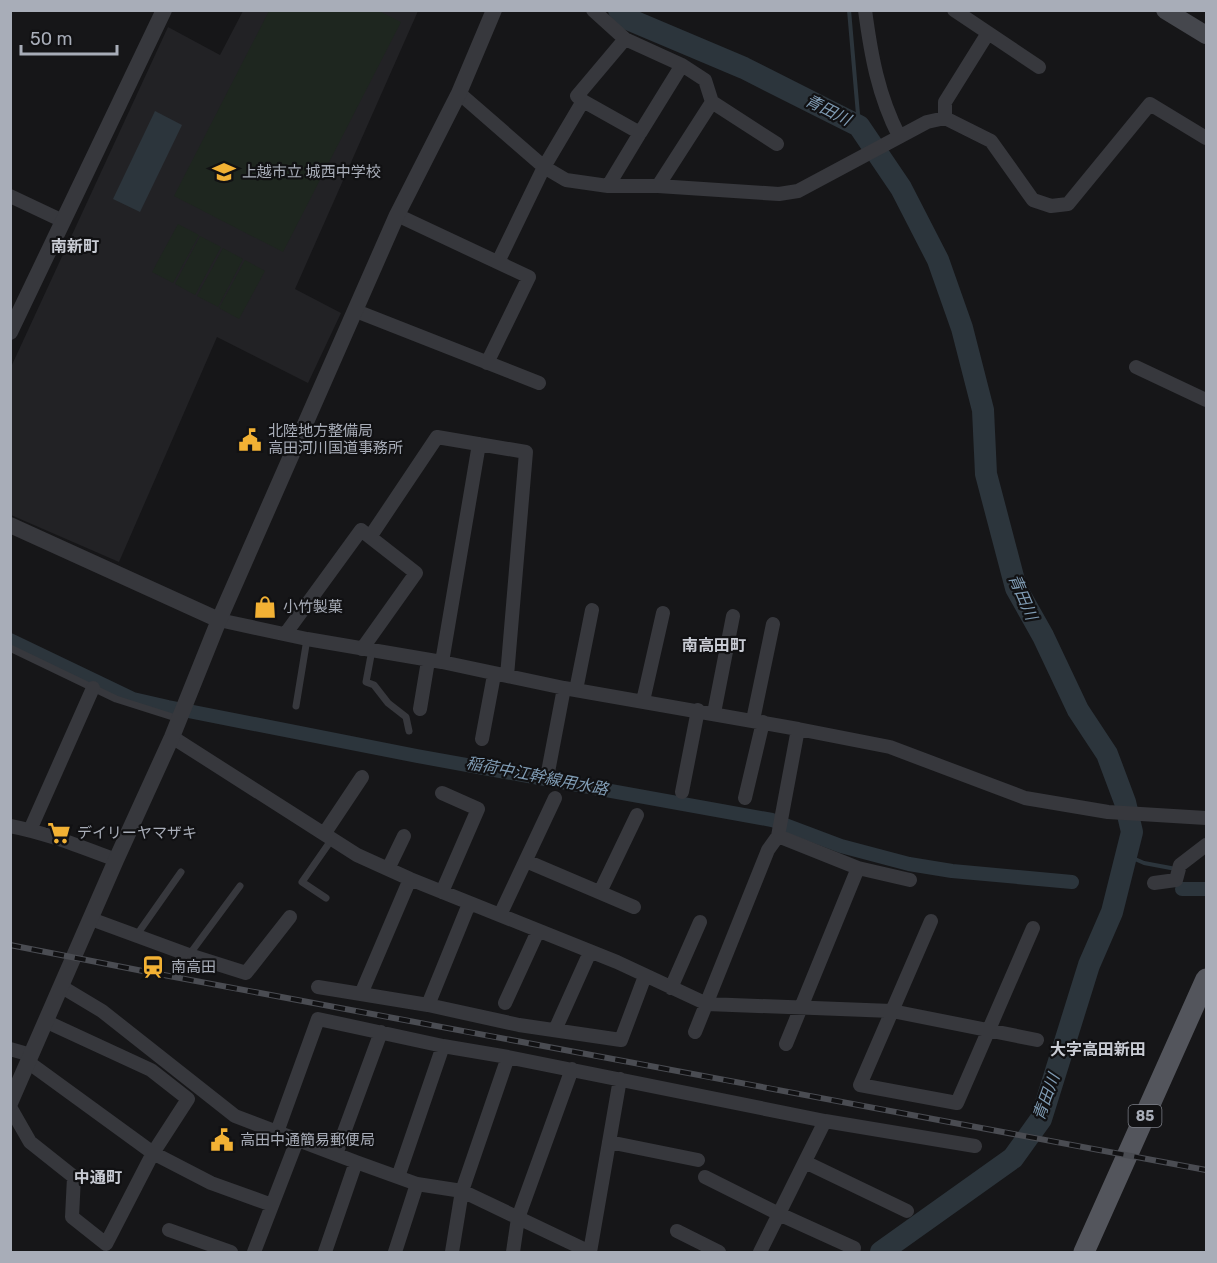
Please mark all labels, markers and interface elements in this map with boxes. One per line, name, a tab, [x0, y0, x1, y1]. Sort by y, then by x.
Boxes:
scale bar	[21, 18, 117, 56]
text: 50 m	[30, 28, 73, 50]
water label: 青田川	[802, 91, 855, 130]
school or university icon: 上越市立 城西中学校	[211, 159, 237, 185]
place label: 上越市立 城西中学校	[242, 163, 381, 181]
district label: 南新町	[51, 237, 99, 256]
place label: 北陸地方整備局 高田河川国道事務所	[268, 422, 403, 457]
public building icon: 北陸地方整備局 高田河川国道事務所	[237, 427, 263, 453]
water label: 青田川	[1005, 571, 1042, 625]
shop icon: 小竹製菓	[252, 594, 278, 620]
place label: 小竹製菓	[283, 598, 343, 616]
district label: 南高田町	[682, 636, 746, 655]
water label: 稲荷中江幹線用水路	[465, 753, 611, 799]
supermarket icon: デイリーヤマザキ	[46, 820, 72, 846]
place label: デイリーヤマザキ	[77, 824, 197, 842]
station icon: 南高田	[140, 954, 166, 980]
place label: 南高田	[171, 958, 216, 976]
district label: 大字高田新田	[1050, 1040, 1146, 1059]
water label: 青田川	[1029, 1069, 1064, 1123]
road number: 85	[1128, 1105, 1162, 1127]
public building icon: 高田中通簡易郵便局	[209, 1127, 235, 1153]
place label: 高田中通簡易郵便局	[240, 1131, 375, 1149]
district label: 中通町	[74, 1168, 122, 1187]

